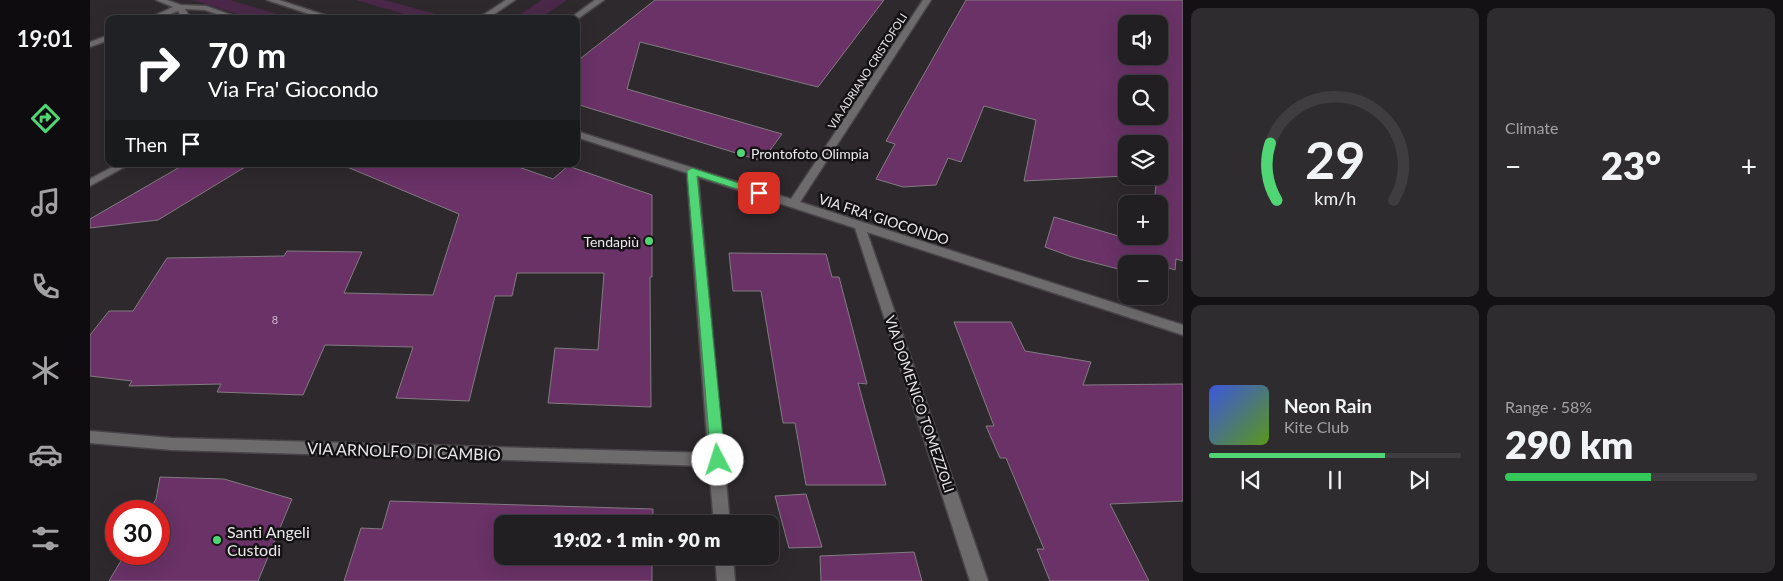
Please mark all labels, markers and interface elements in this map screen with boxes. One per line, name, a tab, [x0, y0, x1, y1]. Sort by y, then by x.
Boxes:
street label: VIA ADRIANO CRISTOFOLI	[825, 11, 909, 131]
map controls	[1118, 15, 1168, 305]
button: sound	[1118, 15, 1168, 65]
text: 19:01	[17, 25, 73, 52]
text: 70 m	[208, 33, 286, 75]
icon: right	[125, 35, 190, 100]
text: Via Fra' Giocondo	[208, 75, 378, 102]
button: search	[1118, 75, 1168, 125]
icon: directions	[28, 101, 63, 136]
text: Climate	[1505, 118, 1558, 137]
text: 29	[1305, 128, 1365, 190]
icon: arrive	[177, 130, 205, 158]
text: Then	[125, 133, 167, 156]
button: layers	[1118, 135, 1168, 185]
text: 23°	[1601, 142, 1661, 188]
place label: Prontofoto Olimpia	[751, 145, 869, 162]
marker: Prontofoto Olimpia	[735, 147, 747, 159]
text: −	[1505, 149, 1521, 183]
text: +	[1741, 149, 1757, 183]
pin	[738, 172, 780, 214]
icon: arrive	[745, 179, 773, 207]
icon: music	[28, 185, 63, 220]
text: km/h	[1314, 187, 1356, 209]
street label: VIA FRA' GIOCONDO	[817, 190, 951, 248]
button: +	[1118, 195, 1168, 245]
place label: Tendapiù	[583, 233, 639, 250]
marker: Tendapiù	[643, 235, 655, 247]
button: −	[1118, 255, 1168, 305]
icon: phone	[28, 269, 63, 304]
house number: 8	[272, 313, 278, 326]
street label: VIA DOMENICO TOMEZZOLI	[882, 313, 958, 495]
icon: climate	[28, 353, 63, 388]
text: Neon Rain	[1284, 394, 1372, 417]
text: Range · 58%	[1505, 397, 1592, 416]
text: Kite Club	[1284, 417, 1349, 436]
text: 290 km	[1505, 421, 1633, 467]
position arrow	[691, 433, 743, 485]
icon: car	[28, 437, 63, 472]
street label: VIA ARNOLFO DI CAMBIO	[307, 438, 501, 464]
icon: previous	[1237, 466, 1265, 494]
icon: pause	[1321, 466, 1349, 494]
icon: next	[1405, 466, 1433, 494]
speed limit sign: 30	[105, 500, 170, 565]
icon: filters	[28, 521, 63, 556]
place label: Santi Angeli Custodi	[227, 522, 310, 559]
text: 19:02 · 1 min · 90 m	[553, 528, 720, 551]
marker: Santi Angeli Custodi	[211, 534, 223, 546]

